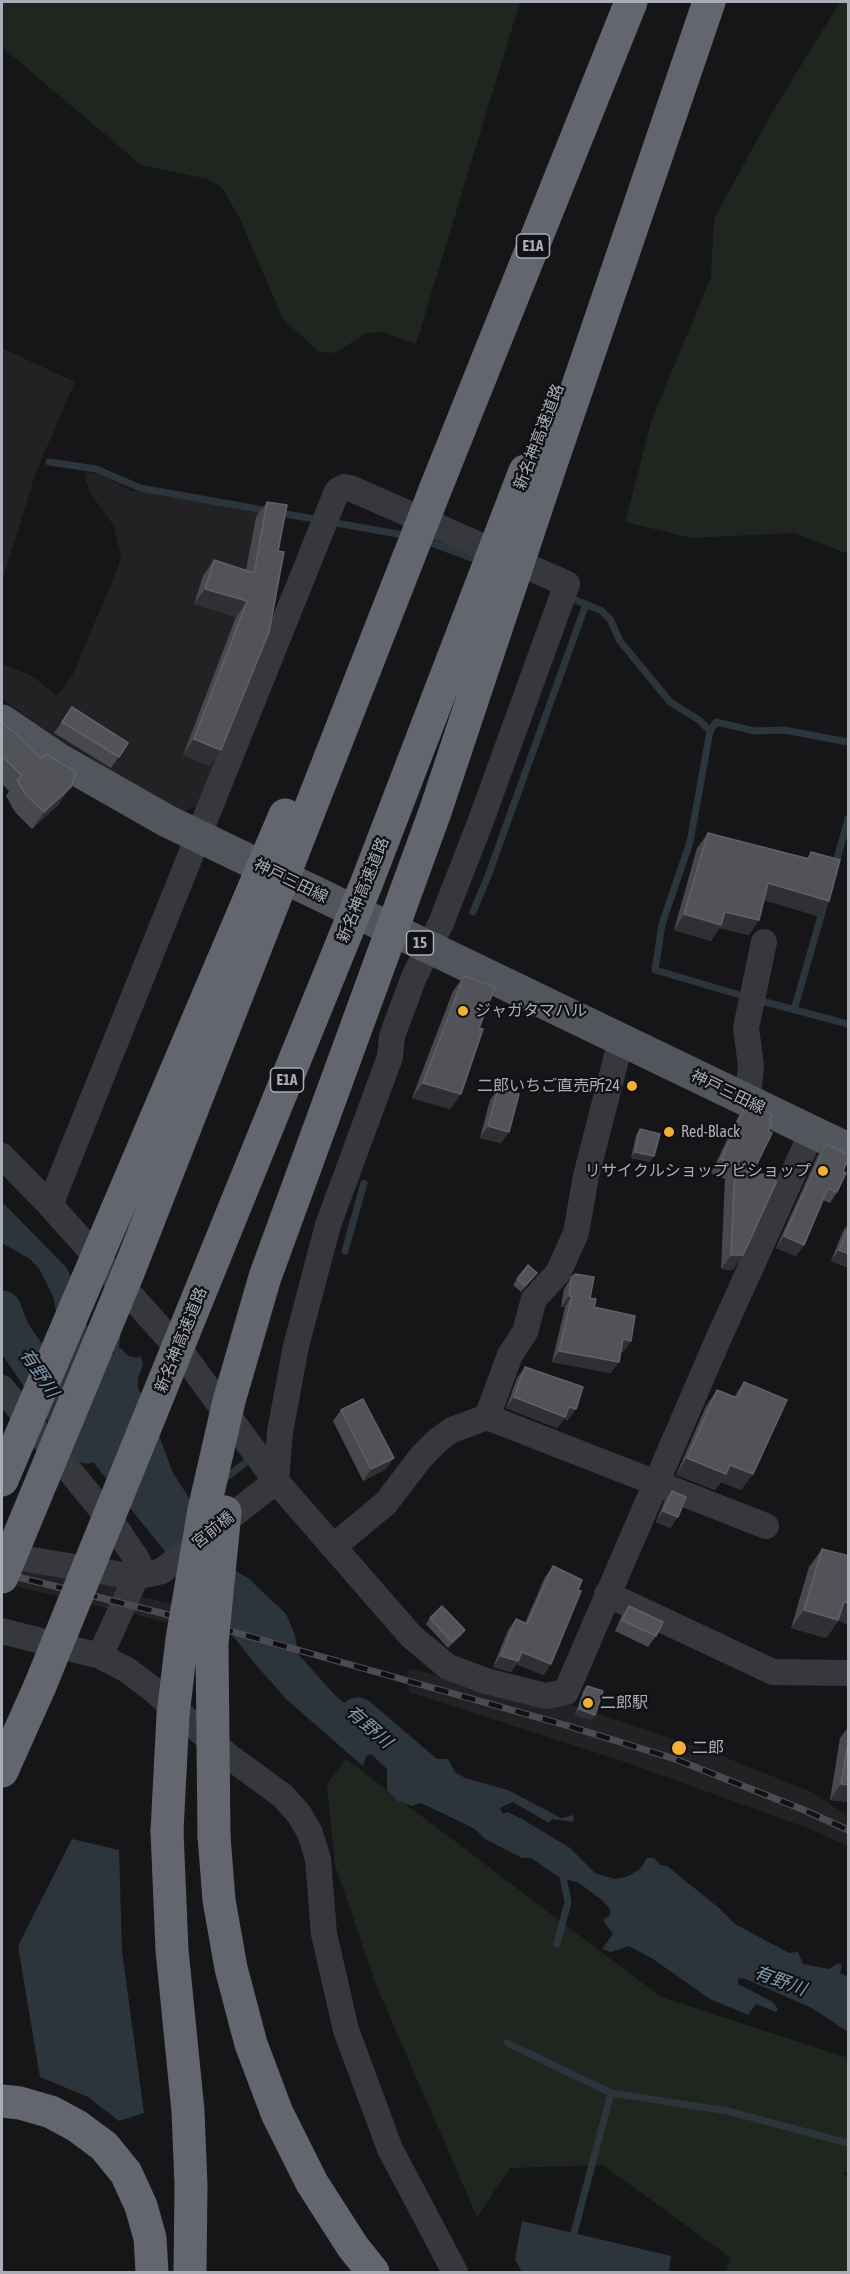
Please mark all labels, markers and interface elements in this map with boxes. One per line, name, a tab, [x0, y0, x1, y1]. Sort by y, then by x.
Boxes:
road number: E1A	[516, 234, 550, 258]
street label: 新名神高速道路	[510, 381, 568, 493]
street label: 新名神高速道路	[333, 834, 393, 946]
street label: 神戸三田線	[251, 855, 331, 907]
road number: 15	[406, 931, 434, 955]
place label: ジャガタマハル	[475, 1001, 587, 1021]
marker: ジャガタマハル	[456, 1004, 470, 1018]
street label: 神戸三田線	[688, 1066, 768, 1118]
road number: E1A	[270, 1068, 304, 1092]
place label: 二郎いちご直売所24	[477, 1076, 620, 1096]
marker: 二郎いちご直売所24	[625, 1079, 639, 1093]
place label: Red-Black	[681, 1122, 740, 1142]
marker: Red-Black	[662, 1125, 676, 1139]
place label: リサイクルショップ ビショップ	[585, 1161, 811, 1181]
marker: リサイクルショップ ビショップ	[816, 1164, 830, 1178]
street label: 新名神高速道路	[151, 1284, 211, 1396]
water label: 有野川	[15, 1345, 63, 1401]
street label: 宮前橋	[188, 1507, 238, 1553]
place label: 二郎駅	[600, 1693, 648, 1713]
marker: 二郎駅	[581, 1696, 595, 1710]
water label: 有野川	[342, 1701, 396, 1753]
place label: 二郎	[692, 1738, 724, 1758]
marker: 二郎	[670, 1739, 688, 1757]
water label: 有野川	[751, 1962, 809, 2000]

